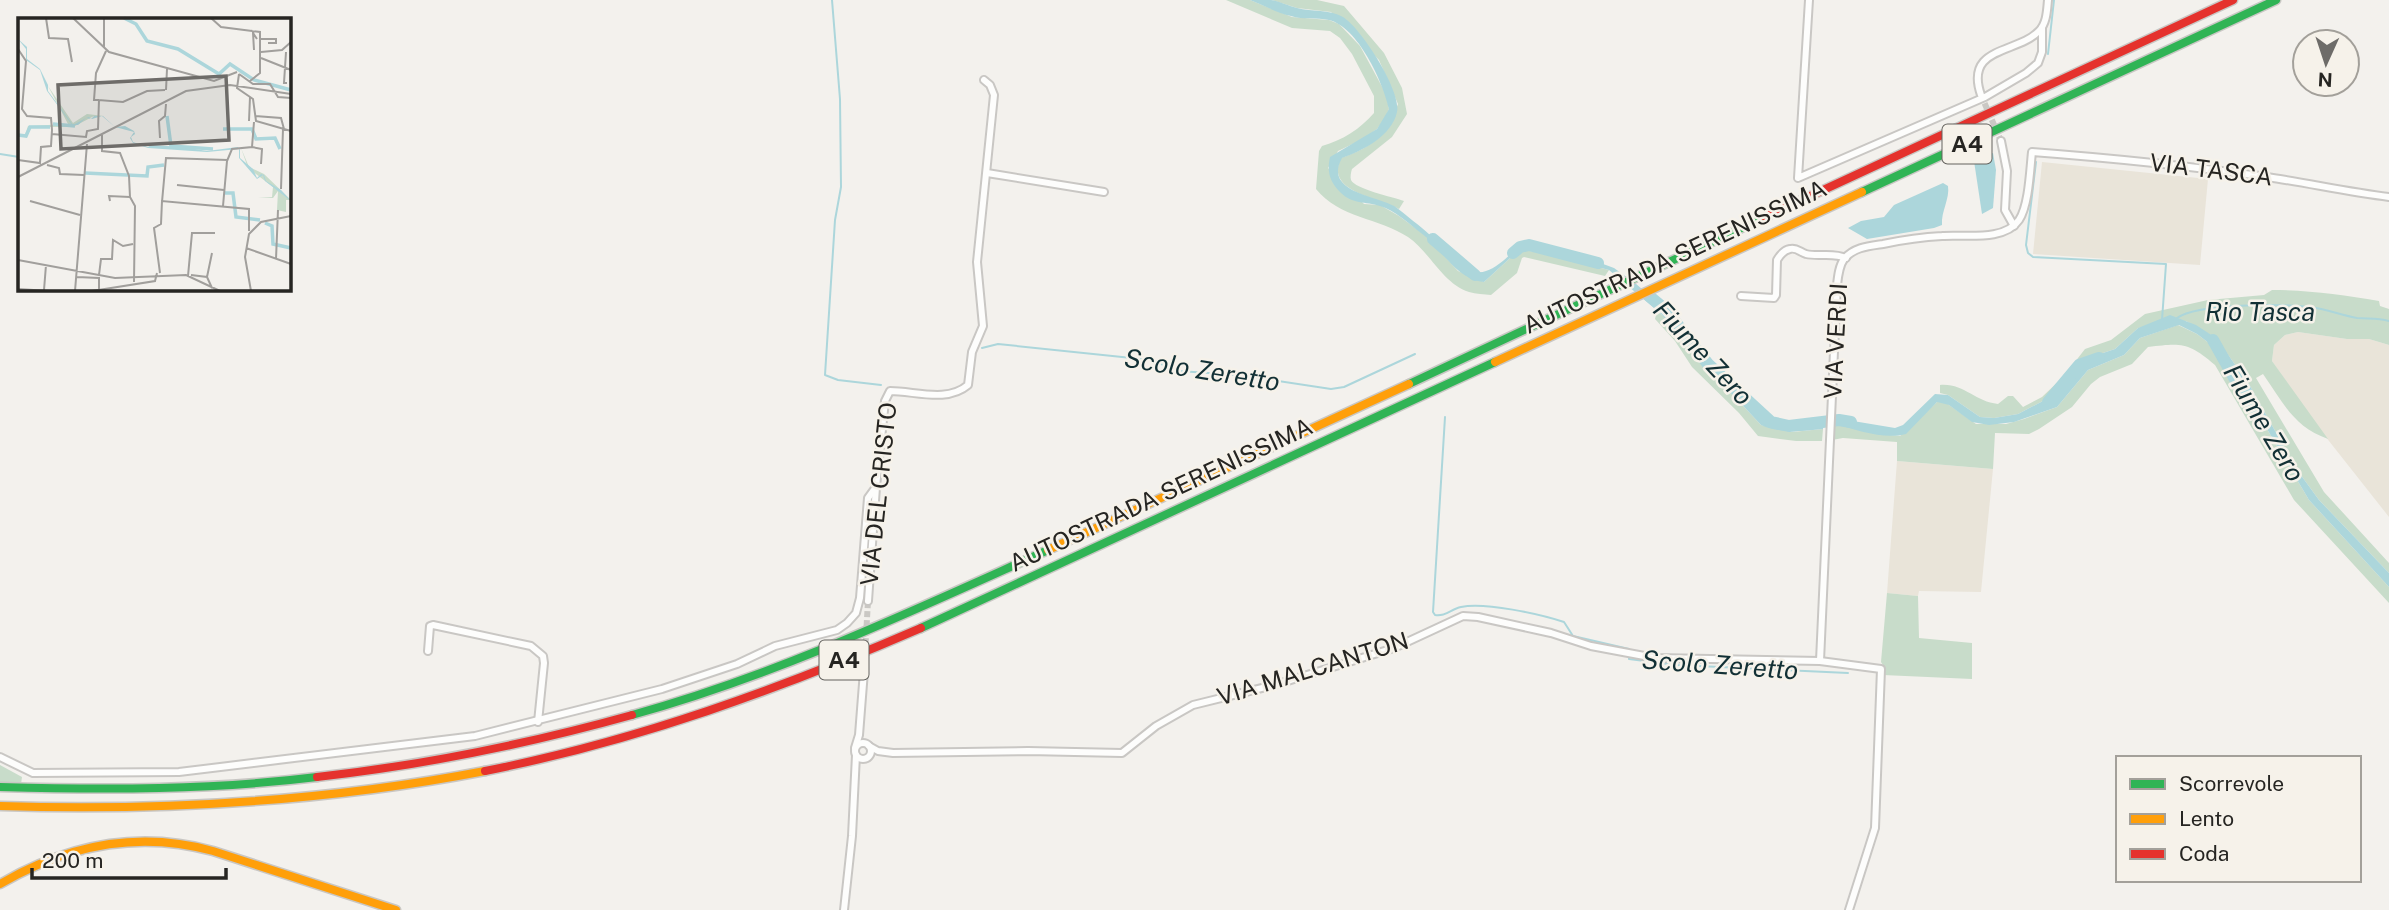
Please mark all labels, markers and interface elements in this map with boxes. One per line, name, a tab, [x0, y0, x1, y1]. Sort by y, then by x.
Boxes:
inset map	[18, 18, 290, 290]
north arrow	[2291, 28, 2361, 98]
text: N	[2317, 69, 2333, 91]
road number: A4	[1942, 125, 1992, 164]
street label: VIA TASCA	[2148, 148, 2274, 190]
street label: AUTOSTRADA SERENISSIMA	[1519, 173, 1831, 339]
street label: VIA VERDI	[1818, 282, 1852, 400]
water label: Fiume Zero	[1647, 294, 1760, 411]
water label: Rio Tasca	[2205, 296, 2315, 327]
water label: Scolo Zeretto	[1122, 342, 1282, 397]
water label: Fiume Zero	[2217, 358, 2312, 487]
street label: VIA DEL CRISTO	[854, 401, 902, 587]
street label: AUTOSTRADA SERENISSIMA	[1005, 411, 1317, 577]
street label: VIA MALCANTON	[1214, 626, 1412, 710]
road number: A4	[820, 640, 868, 680]
water label: Scolo Zeretto	[1641, 644, 1799, 685]
legend	[2116, 756, 2361, 882]
text: Scorrevole	[2179, 771, 2284, 796]
text: Lento	[2179, 806, 2234, 831]
scale bar	[32, 836, 226, 880]
text: Coda	[2179, 841, 2229, 866]
text: 200 m	[42, 848, 103, 873]

